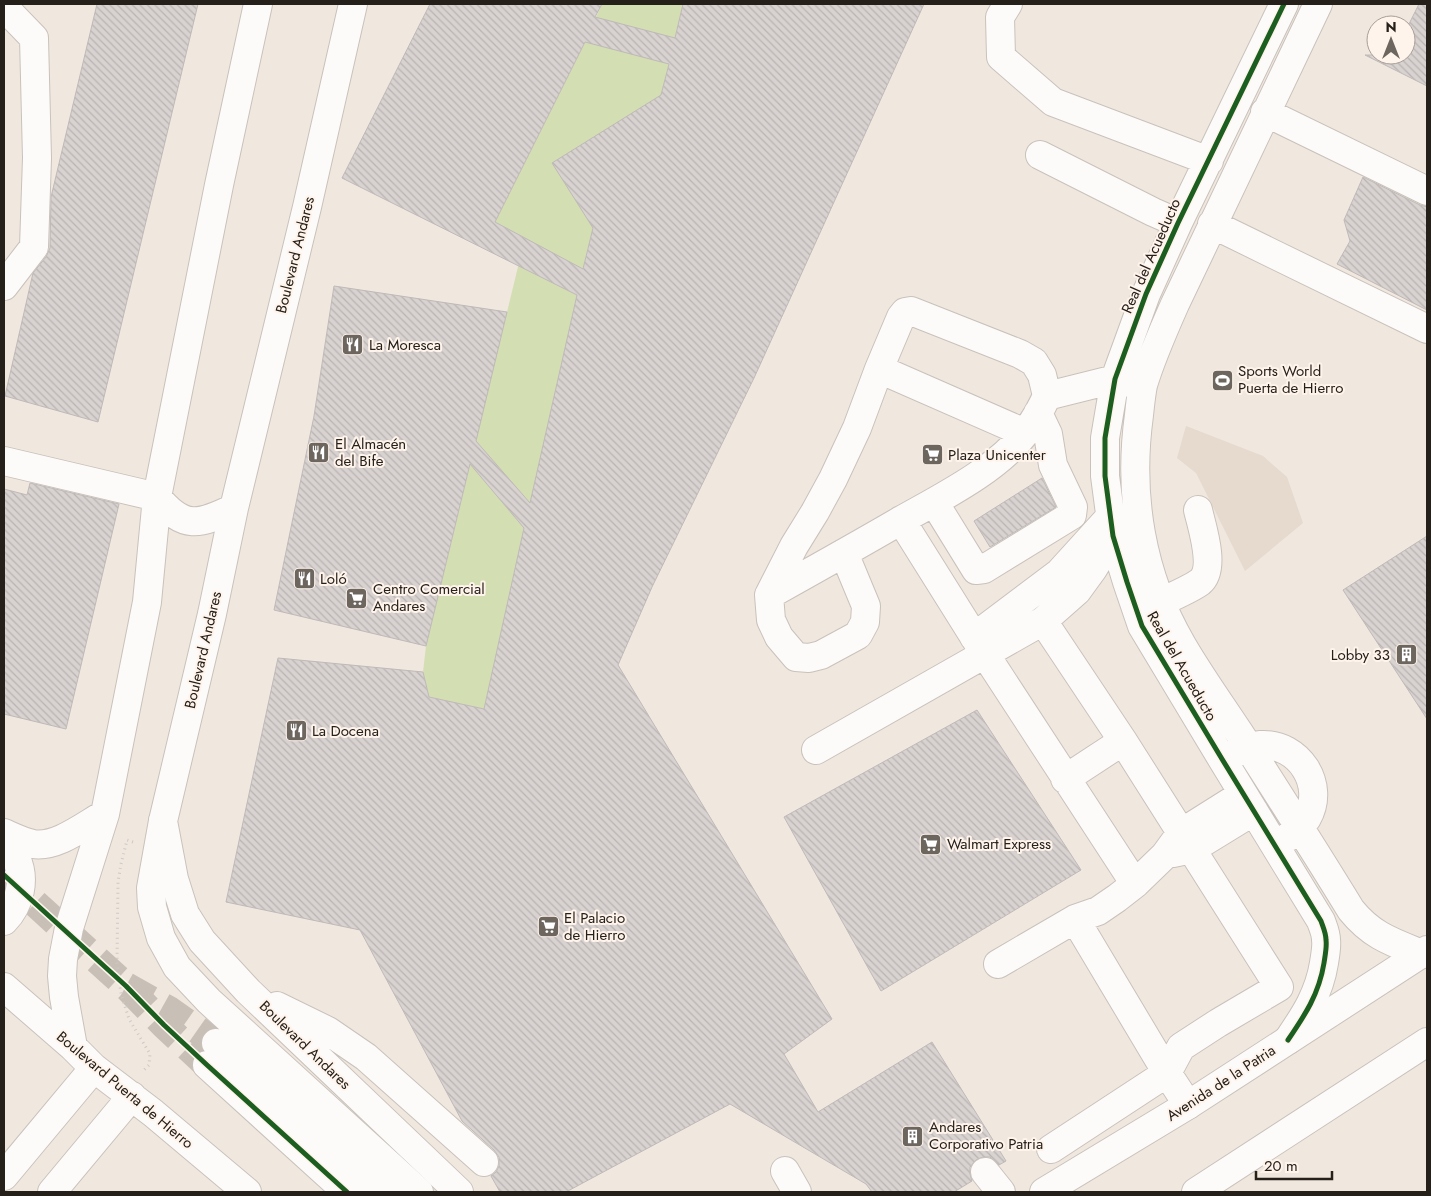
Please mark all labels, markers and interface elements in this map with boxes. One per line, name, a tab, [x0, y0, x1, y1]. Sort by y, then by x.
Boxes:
north arrow	[1366, 15, 1416, 65]
text: N	[1385, 17, 1397, 37]
street label: Boulevard Andares	[270, 194, 320, 316]
street label: Real del Acueducto	[1116, 195, 1186, 317]
restaurant icon: La Moresca	[341, 333, 365, 357]
place label: La Moresca	[369, 334, 441, 356]
place label: Sports World Puerta de Hierro	[1238, 360, 1343, 399]
sports icon: Sports World Puerta de Hierro	[1210, 368, 1234, 392]
place label: El Almacén del Bife	[335, 433, 406, 472]
restaurant icon: El Almacén del Bife	[307, 441, 331, 465]
supermarket icon: Plaza Unicenter	[920, 443, 944, 467]
place label: Plaza Unicenter	[948, 444, 1047, 466]
restaurant icon: Loló	[292, 567, 316, 591]
place label: Loló	[320, 568, 347, 590]
place label: Centro Comercial Andares	[373, 578, 485, 617]
supermarket icon: Centro Comercial Andares	[345, 586, 369, 610]
street label: Boulevard Andares	[179, 589, 227, 711]
street label: Real del Acueducto	[1142, 607, 1222, 725]
building icon: Lobby 33	[1394, 643, 1418, 667]
place label: Lobby 33	[1331, 644, 1390, 666]
restaurant icon: La Docena	[284, 719, 308, 743]
place label: La Docena	[312, 720, 379, 742]
supermarket icon: Walmart Express	[919, 832, 943, 856]
place label: Walmart Express	[947, 833, 1051, 855]
place label: El Palacio de Hierro	[564, 907, 625, 946]
supermarket icon: El Palacio de Hierro	[536, 915, 560, 939]
street label: Boulevard Andares	[254, 996, 356, 1094]
street label: Boulevard Puerta de Hierro	[52, 1026, 198, 1154]
street label: Avenida de la Patria	[1162, 1039, 1280, 1127]
place label: Andares Corporativo Patria	[929, 1116, 1043, 1155]
building icon: Andares Corporativo Patria	[901, 1124, 925, 1148]
scale bar	[1256, 1148, 1332, 1180]
text: 20 m	[1264, 1155, 1298, 1177]

